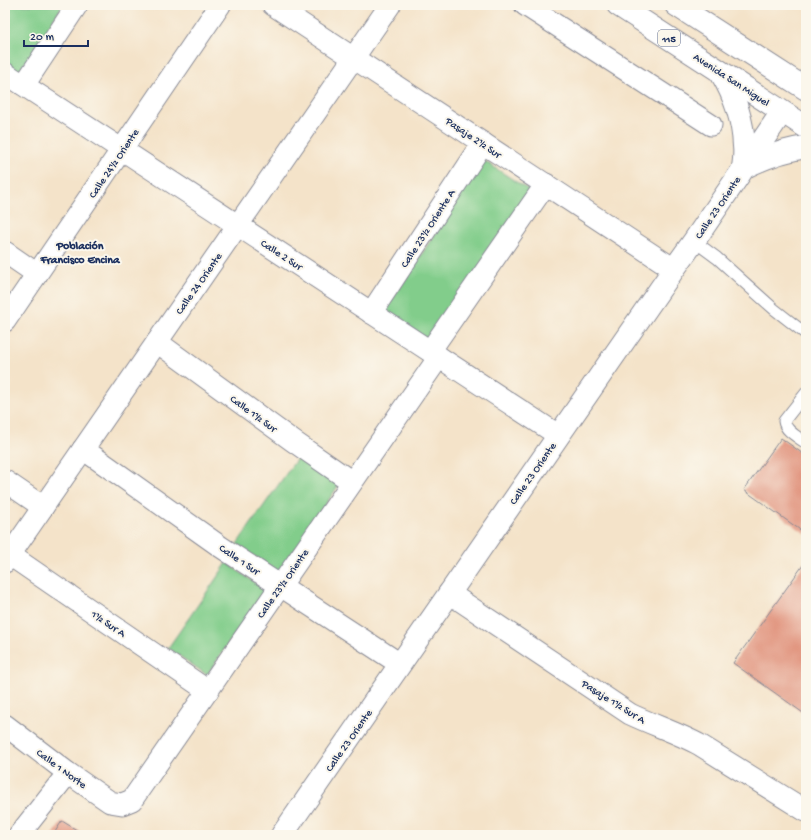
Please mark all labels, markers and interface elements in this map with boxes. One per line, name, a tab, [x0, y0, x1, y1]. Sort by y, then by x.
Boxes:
scale bar	[24, 22, 88, 48]
road number: 115	[658, 30, 680, 46]
text: 20 m	[30, 31, 55, 45]
street label: Avenida San Miguel	[691, 52, 772, 110]
street label: Pasaje 2½ Sur	[442, 115, 504, 162]
street label: Calle 24½ Oriente	[87, 127, 142, 201]
street label: Calle 23 Oriente	[693, 174, 744, 242]
street label: Calle 23½ Oriente A	[399, 187, 459, 270]
street label: Calle 2 Sur	[258, 238, 305, 274]
district label: Población Francisco Encina	[39, 240, 121, 268]
street label: Calle 24 Oriente	[174, 251, 225, 317]
street label: Calle 1½ Sur	[227, 394, 280, 436]
street label: Calle 23 Oriente	[508, 441, 560, 507]
street label: Calle 1 Sur	[216, 543, 262, 579]
street label: Calle 23½ Oriente	[255, 547, 312, 621]
street label: 1½ Sur A	[88, 608, 128, 641]
street label: Pasaje 1½ Sur A	[578, 678, 647, 727]
street label: Calle 23 Oriente	[324, 708, 376, 774]
street label: Calle 1 Norte	[33, 747, 89, 792]

